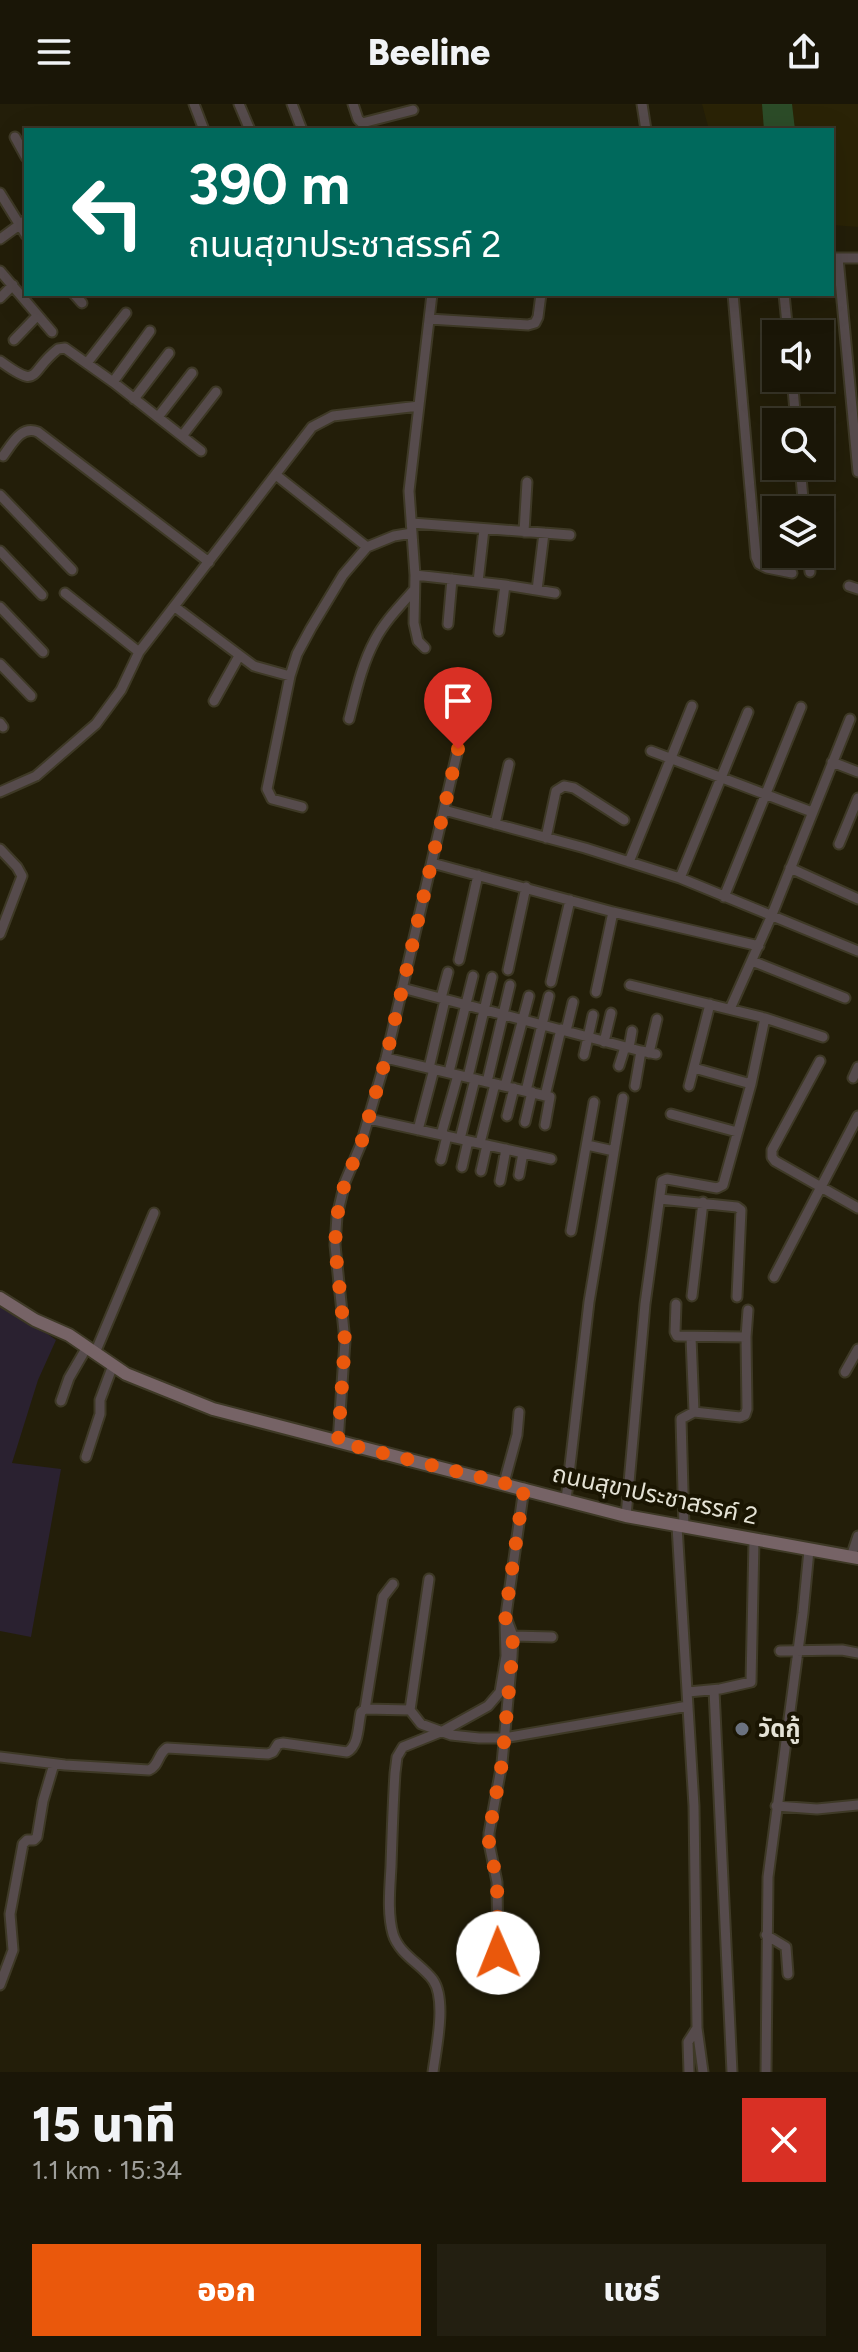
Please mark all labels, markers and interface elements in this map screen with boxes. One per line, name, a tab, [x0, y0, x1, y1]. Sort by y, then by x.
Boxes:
icon: menu	[32, 30, 76, 74]
icon: share	[782, 30, 826, 74]
text: Beeline	[368, 31, 490, 74]
text: 390 m	[188, 151, 350, 218]
icon: left	[56, 160, 160, 264]
text: ถนนสุขาประชาสรรค์ 2	[188, 223, 502, 266]
map controls	[762, 320, 834, 568]
button: sound	[762, 320, 834, 392]
button: search	[762, 408, 834, 480]
button: layers	[762, 496, 834, 568]
pin	[424, 667, 492, 749]
icon: arrive	[436, 679, 480, 723]
street label: ถนนสุขาประชาสรรค์ 2	[550, 1459, 760, 1531]
place label: วัดกู้	[758, 1714, 801, 1744]
marker: วัดกู้	[733, 1720, 751, 1738]
position arrow	[456, 1911, 540, 1995]
text: 15 นาที	[32, 2095, 176, 2153]
button: close	[742, 2098, 826, 2182]
text: 1.1 km · 15:34	[32, 2154, 182, 2186]
button: ออก	[32, 2244, 421, 2336]
button: แชร์	[437, 2244, 826, 2336]

